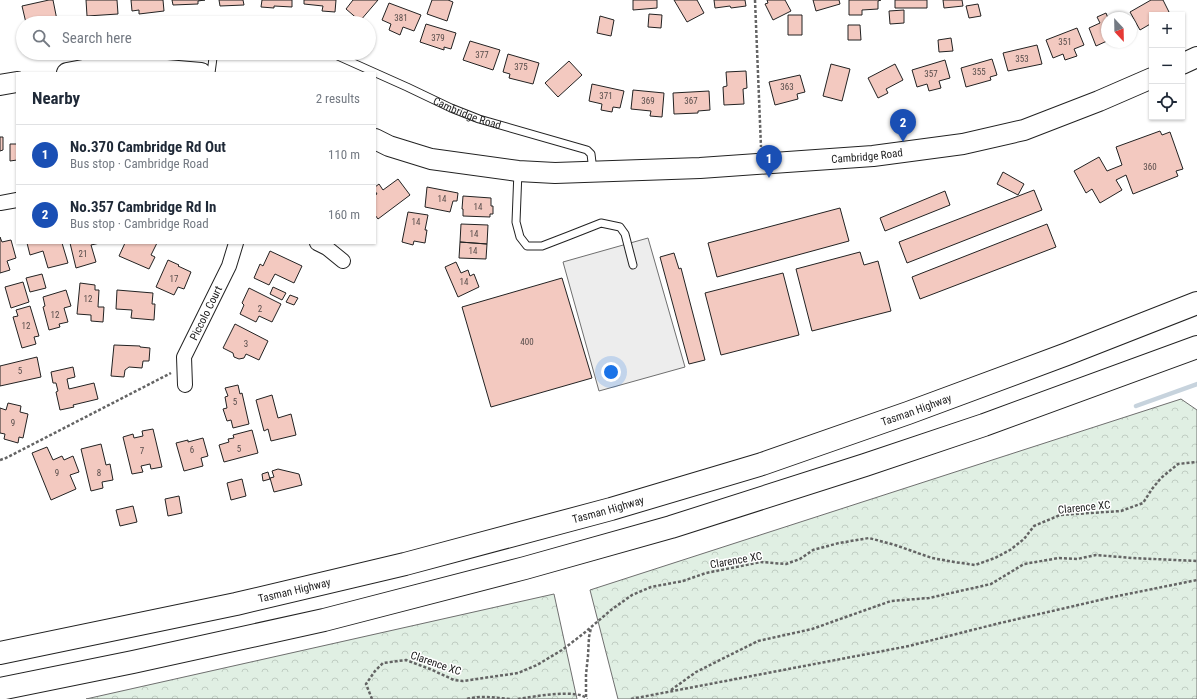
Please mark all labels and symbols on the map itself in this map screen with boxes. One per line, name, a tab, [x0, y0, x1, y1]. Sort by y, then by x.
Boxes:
north arrow	[1101, 12, 1137, 48]
house number: 381	[394, 13, 408, 23]
house number: 379	[431, 33, 445, 43]
house number: 351	[1058, 37, 1072, 47]
house number: 377	[475, 50, 489, 60]
house number: 353	[1015, 54, 1029, 64]
house number: 375	[514, 62, 528, 72]
house number: 355	[972, 67, 986, 77]
house number: 357	[924, 69, 938, 79]
house number: 363	[780, 82, 794, 92]
house number: 371	[599, 91, 613, 101]
street label: Cambridge Road	[431, 94, 503, 132]
house number: 369	[641, 96, 655, 106]
house number: 367	[684, 96, 698, 106]
pin: 2	[890, 109, 916, 142]
pin: 1	[756, 145, 782, 178]
street label: Cambridge Road	[831, 146, 904, 166]
house number: 360	[1143, 162, 1157, 172]
house number: 14	[438, 194, 447, 204]
house number: 14	[474, 202, 483, 212]
house number: 14	[412, 217, 421, 227]
house number: 14	[470, 229, 479, 239]
house number: 14	[469, 246, 478, 256]
house number: 21	[79, 249, 87, 259]
house number: 17	[170, 274, 179, 284]
house number: 14	[460, 277, 469, 287]
street label: Piccolo Court	[187, 284, 225, 343]
house number: 12	[84, 294, 93, 304]
house number: 2	[258, 304, 263, 314]
house number: 12	[51, 310, 60, 320]
house number: 12	[22, 321, 31, 331]
house number: 400	[520, 337, 534, 347]
house number: 3	[244, 339, 248, 349]
your location	[601, 362, 621, 382]
house number: 5	[18, 366, 23, 376]
street label: Tasman Highway	[879, 391, 954, 429]
house number: 5	[233, 397, 238, 407]
house number: 9	[11, 418, 15, 428]
house number: 5	[237, 444, 242, 454]
house number: 6	[190, 445, 194, 455]
house number: 7	[140, 446, 145, 456]
house number: 9	[55, 468, 59, 478]
house number: 8	[97, 468, 101, 478]
street label: Tasman Highway	[571, 493, 646, 526]
street label: Clarence XC	[1057, 498, 1111, 517]
street label: Clarence XC	[709, 550, 763, 571]
street label: Tasman Highway	[257, 576, 332, 606]
street label: Clarence XC	[409, 649, 463, 678]

